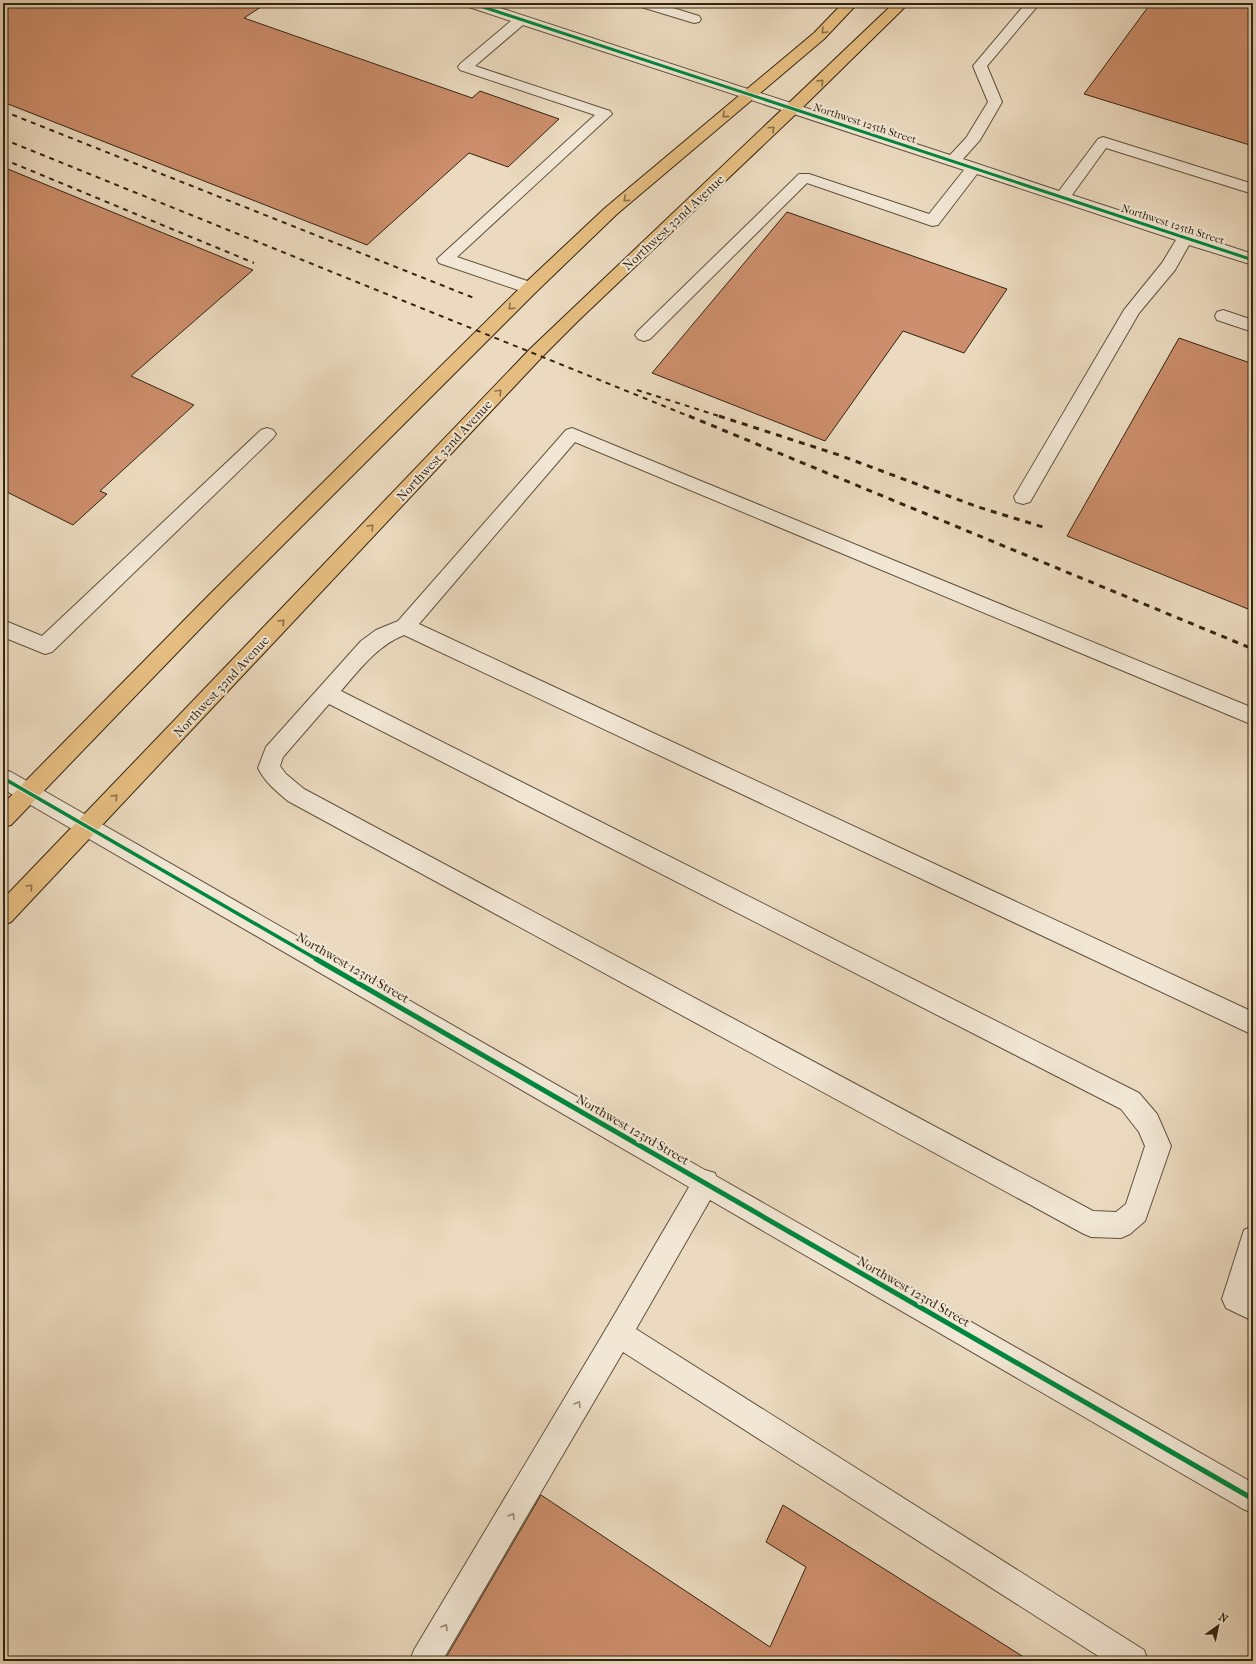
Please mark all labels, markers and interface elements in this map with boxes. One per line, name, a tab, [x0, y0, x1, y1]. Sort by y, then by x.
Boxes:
one-way arrow	[821, 26, 829, 34]
one-way arrow	[816, 79, 824, 87]
street label: Northwest 125th Street	[812, 101, 918, 146]
one-way arrow	[723, 111, 730, 118]
one-way arrow	[767, 126, 775, 134]
street label: Northwest 32nd Avenue	[620, 171, 727, 273]
one-way arrow	[623, 194, 630, 201]
street label: Northwest 125th Street	[1120, 202, 1226, 247]
one-way arrow	[508, 303, 516, 310]
one-way arrow	[494, 389, 502, 397]
street label: Northwest 32nd Avenue	[394, 396, 496, 504]
one-way arrow	[366, 524, 374, 532]
one-way arrow	[277, 619, 284, 627]
street label: Northwest 32nd Avenue	[171, 632, 273, 740]
one-way arrow	[110, 794, 118, 802]
one-way arrow	[25, 884, 33, 892]
street label: Northwest 123rd Street	[294, 929, 412, 1006]
street label: Northwest 123rd Street	[574, 1091, 692, 1168]
street label: Northwest 123rd Street	[855, 1253, 973, 1330]
one-way arrow	[573, 1401, 581, 1408]
one-way arrow	[507, 1513, 514, 1520]
north arrow	[1198, 1606, 1238, 1646]
text: N	[1216, 1610, 1231, 1626]
one-way arrow	[441, 1624, 448, 1631]

